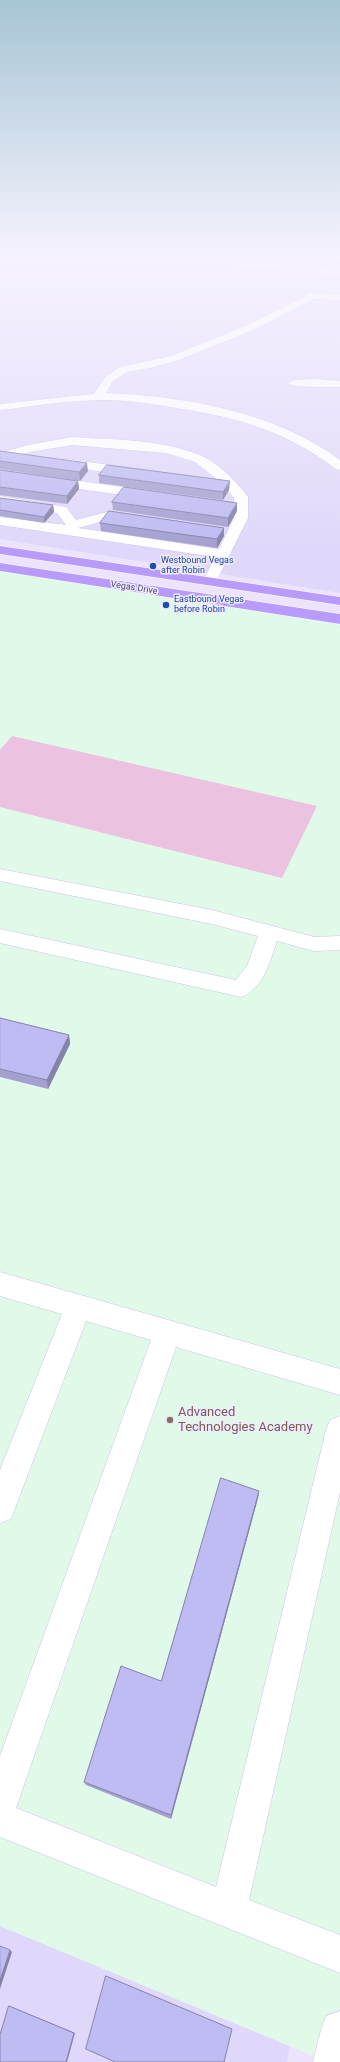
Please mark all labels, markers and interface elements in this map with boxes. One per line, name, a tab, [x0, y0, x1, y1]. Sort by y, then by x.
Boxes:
place label: Westbound Vegas after Robin	[161, 556, 234, 577]
marker: Westbound Vegas after Robin	[148, 561, 158, 571]
street label: Vegas Drive	[110, 579, 158, 597]
place label: Eastbound Vegas before Robin	[174, 595, 244, 616]
marker: Eastbound Vegas before Robin	[161, 600, 171, 610]
place label: Advanced Technologies Academy	[178, 1405, 313, 1436]
marker: Advanced Technologies Academy	[165, 1415, 175, 1425]

